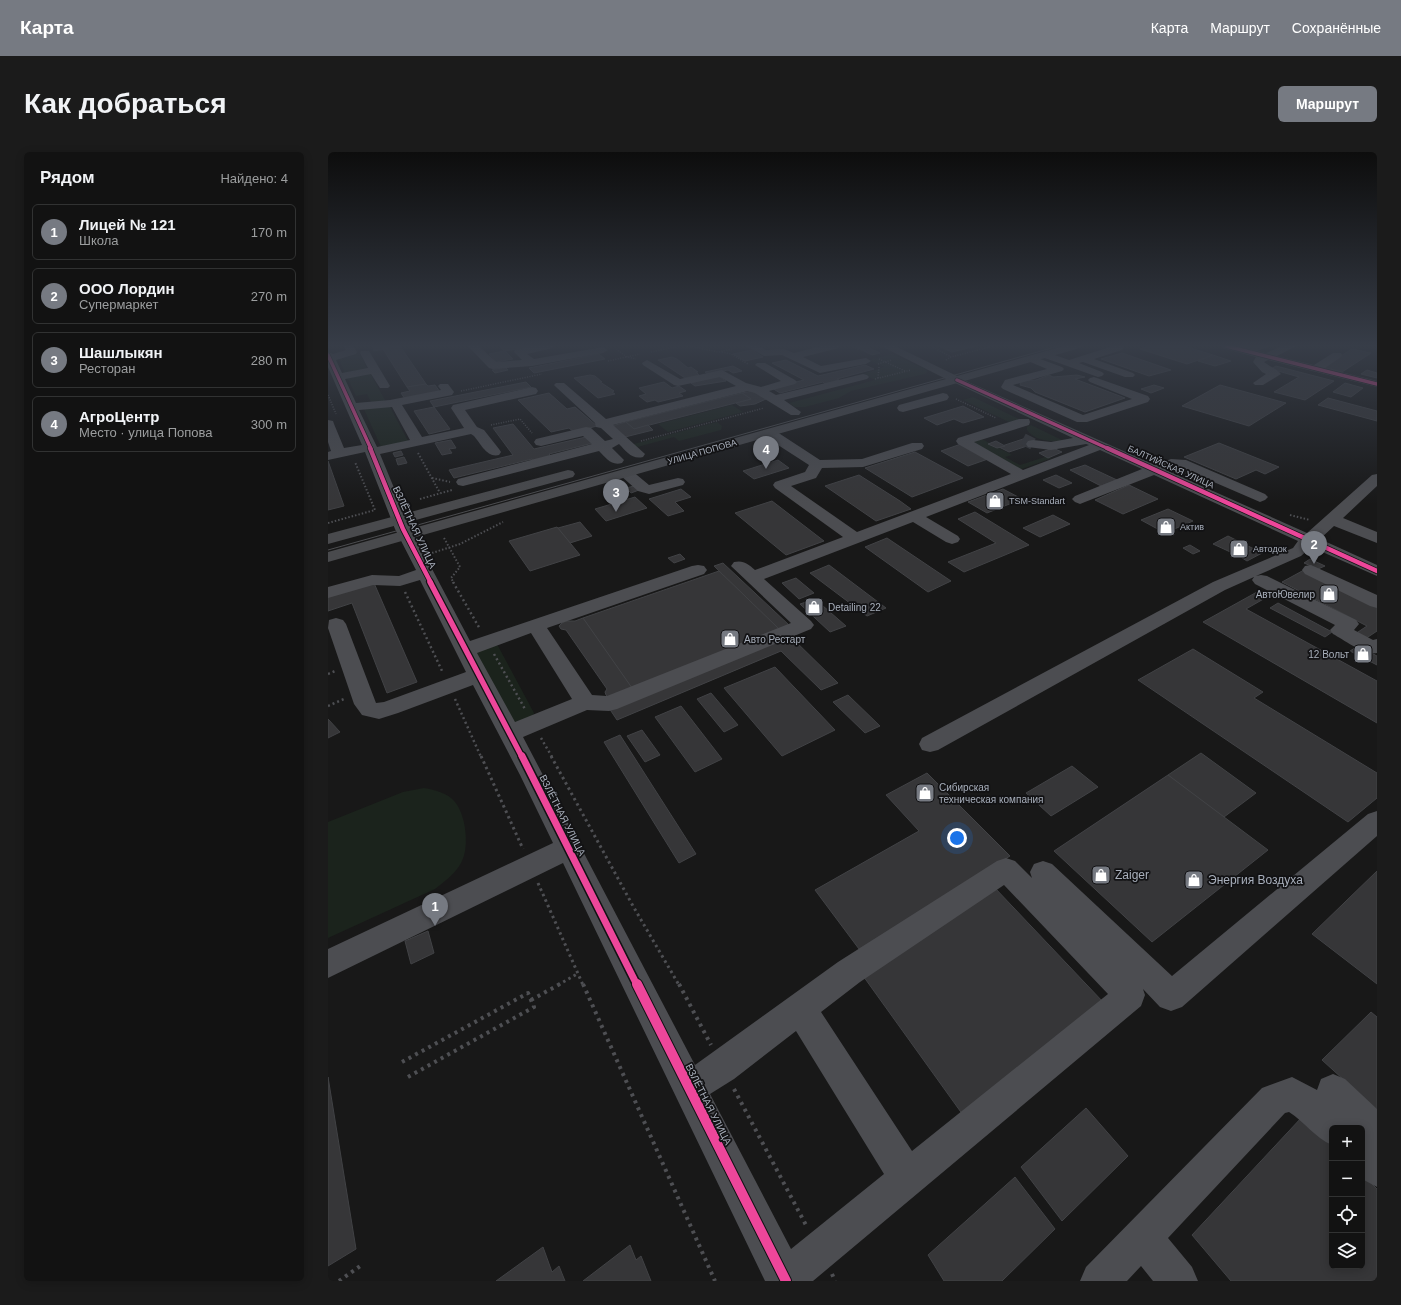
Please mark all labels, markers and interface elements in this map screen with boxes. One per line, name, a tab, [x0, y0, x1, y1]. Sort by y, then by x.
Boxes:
text: Карта	[20, 17, 74, 38]
text: Карта	[1151, 20, 1188, 36]
text: Маршрут	[1210, 20, 1270, 36]
text: Сохранённые	[1292, 20, 1381, 36]
button: Маршрут	[1278, 86, 1377, 122]
text: Как добраться	[24, 88, 226, 119]
text: Рядом	[40, 168, 95, 187]
text: Найдено: 4	[220, 171, 288, 186]
text: Лицей № 121	[79, 216, 176, 233]
text: 1	[50, 225, 58, 240]
text: 170 m	[251, 225, 287, 240]
text: Школа	[79, 233, 119, 248]
text: ООО Лордин	[79, 280, 174, 297]
text: 2	[50, 289, 58, 304]
text: 270 m	[251, 289, 287, 304]
text: Супермаркет	[79, 297, 158, 312]
text: Шашлыкян	[79, 344, 163, 361]
text: 3	[50, 353, 58, 368]
text: 280 m	[251, 353, 287, 368]
text: Ресторан	[79, 361, 136, 376]
text: АгроЦентр	[79, 408, 159, 425]
text: 4	[50, 417, 58, 432]
text: 300 m	[251, 417, 287, 432]
text: Место · улица Попова	[79, 425, 212, 440]
pin: 4	[753, 436, 779, 469]
street label: УЛИЦА ПОПОВА	[666, 437, 738, 467]
street label: БАЛТИЙСКАЯ УЛИЦА	[1126, 443, 1216, 491]
pin: 3	[603, 479, 629, 512]
street label: ВЗЛЁТНАЯ УЛИЦА	[391, 484, 439, 570]
shop icon: TSM-Standart	[984, 490, 1006, 512]
place label: TSM-Standart	[1009, 496, 1066, 506]
shop icon: Актив	[1155, 516, 1177, 538]
place label: Актив	[1180, 522, 1204, 532]
pin: 2	[1301, 531, 1327, 564]
shop icon: Автодок	[1228, 538, 1250, 560]
place label: Автодок	[1253, 544, 1287, 554]
shop icon: АвтоЮвелир	[1318, 583, 1340, 605]
place label: АвтоЮвелир	[1256, 589, 1315, 600]
shop icon: Detailing 22	[803, 596, 825, 618]
place label: Detailing 22	[828, 602, 881, 613]
shop icon: Авто Рестарт	[719, 628, 741, 650]
place label: Авто Рестарт	[744, 634, 806, 645]
shop icon: 12 Вольт	[1352, 643, 1374, 665]
place label: 12 Вольт	[1308, 649, 1349, 660]
street label: ВЗЛЁТНАЯ УЛИЦА	[537, 773, 588, 858]
shop icon: Сибирская техническая компания	[914, 782, 936, 804]
place label: Сибирская техническая компания	[939, 782, 1043, 805]
your location	[947, 828, 967, 848]
shop icon: Zaiger	[1090, 864, 1112, 886]
place label: Zaiger	[1115, 868, 1149, 882]
shop icon: Энергия Воздуха	[1183, 869, 1205, 891]
place label: Энергия Воздуха	[1208, 873, 1303, 887]
pin: 1	[422, 893, 448, 926]
street label: ВЗЛЁТНАЯ УЛИЦА	[683, 1062, 734, 1147]
map controls	[1329, 1125, 1365, 1269]
button: +	[1329, 1125, 1365, 1161]
button: −	[1329, 1161, 1365, 1197]
button: locate	[1329, 1197, 1365, 1233]
button: layers	[1329, 1233, 1365, 1269]

